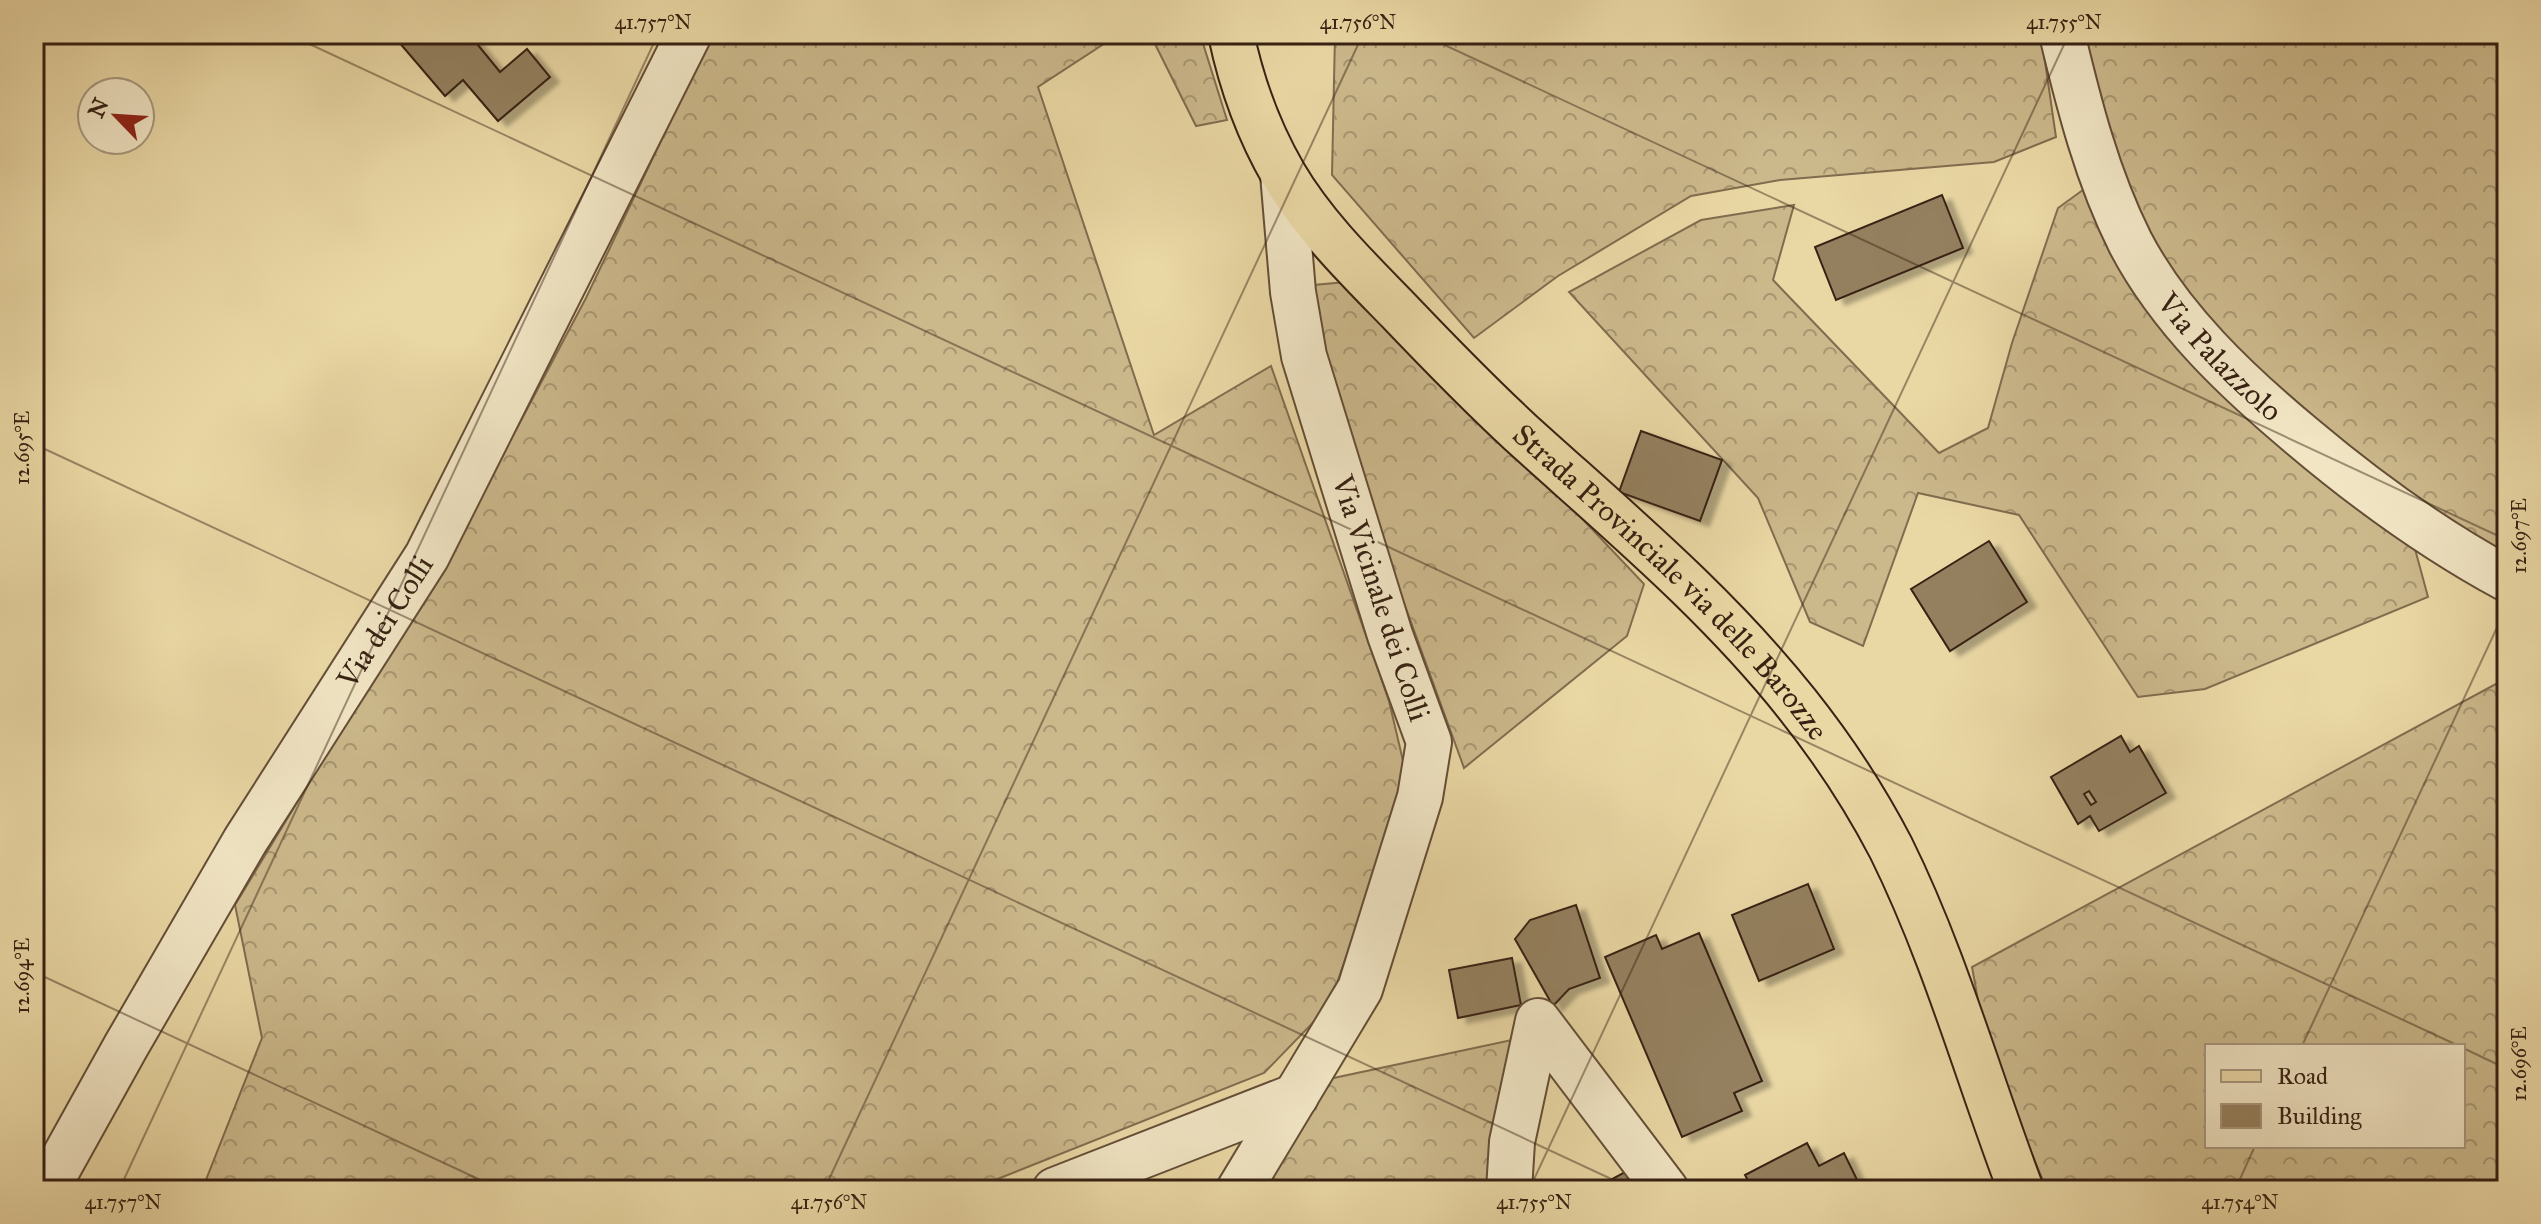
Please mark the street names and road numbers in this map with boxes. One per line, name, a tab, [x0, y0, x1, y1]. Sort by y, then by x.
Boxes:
street label: Via Palazzolo	[2149, 285, 2289, 429]
street label: Strada Provinciale via delle Barozze	[1505, 417, 1836, 747]
street label: Via Vicinale dei Colli	[1324, 470, 1438, 725]
street label: Via dei Colli	[329, 548, 441, 696]

